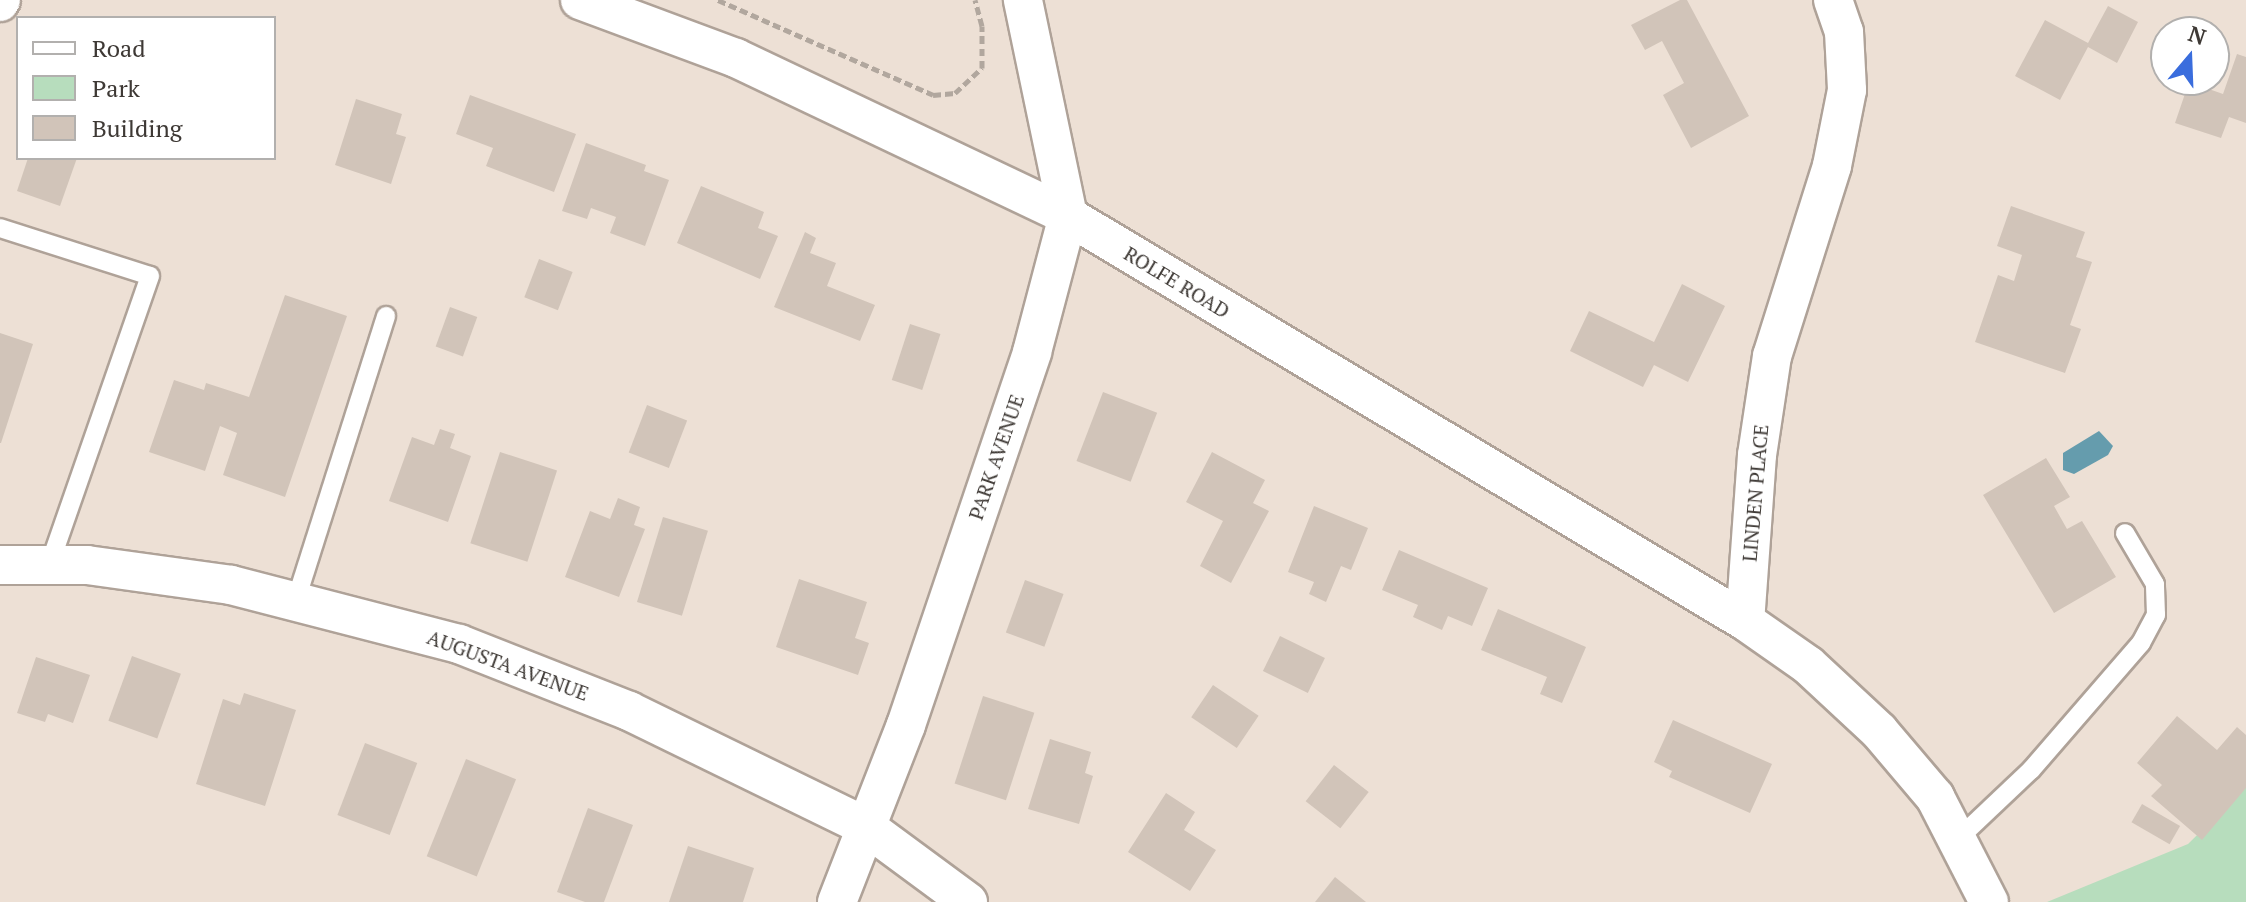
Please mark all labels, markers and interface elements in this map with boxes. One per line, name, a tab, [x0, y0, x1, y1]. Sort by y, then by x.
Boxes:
legend	[16, 16, 276, 160]
north arrow	[2150, 16, 2230, 96]
text: N	[2185, 18, 2210, 51]
text: Road	[92, 32, 146, 64]
text: Park	[92, 72, 140, 104]
text: Building	[92, 112, 182, 144]
street label: ROLFE ROAD	[1120, 241, 1234, 323]
street label: PARK AVENUE	[963, 391, 1029, 523]
street label: LINDEN PLACE	[1737, 423, 1773, 563]
street label: AUGUSTA AVENUE	[424, 624, 592, 706]

